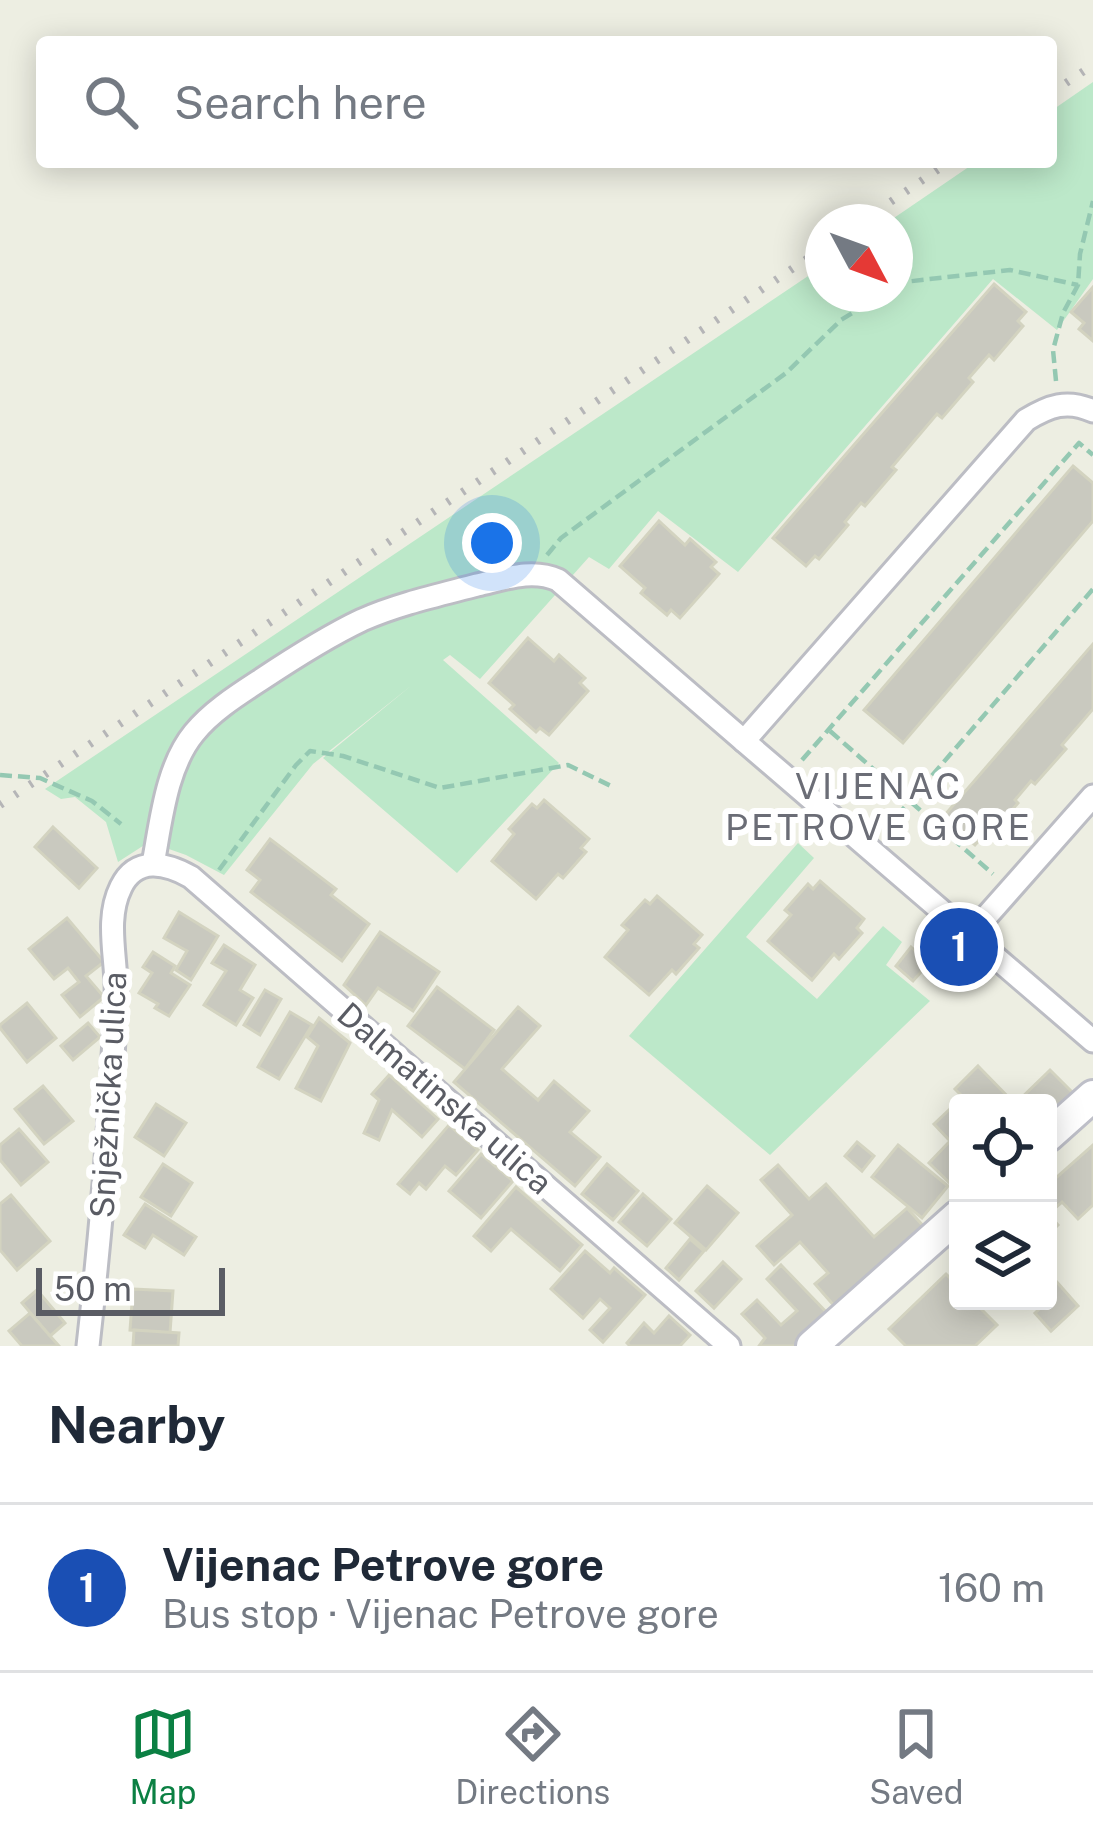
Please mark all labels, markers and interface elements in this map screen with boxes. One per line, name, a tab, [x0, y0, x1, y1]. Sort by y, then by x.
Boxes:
search box	[36, 36, 1057, 168]
icon: search	[78, 69, 144, 135]
text: Search here	[174, 76, 427, 129]
north arrow	[805, 204, 913, 312]
your location	[462, 513, 522, 573]
district label: VIJENAC PETROVE GORE	[725, 765, 1033, 848]
pin: 1	[920, 902, 998, 992]
street label: Snježnička ulica	[83, 971, 133, 1219]
street label: Dalmatinska ulica	[330, 995, 560, 1201]
map controls	[949, 1094, 1057, 1310]
button: locate	[949, 1094, 1057, 1202]
button: layers	[949, 1202, 1057, 1310]
scale bar	[36, 1262, 225, 1315]
text: 50 m	[54, 1270, 132, 1308]
text: Nearby	[48, 1395, 225, 1454]
text: Vijenac Petrove gore	[162, 1538, 604, 1591]
text: 1	[79, 1565, 95, 1611]
text: 160 m	[938, 1565, 1045, 1611]
text: Bus stop · Vijenac Petrove gore	[162, 1591, 719, 1637]
tab: Map	[129, 1701, 196, 1811]
tab: Directions	[455, 1701, 610, 1811]
tab: Saved	[869, 1701, 964, 1811]

